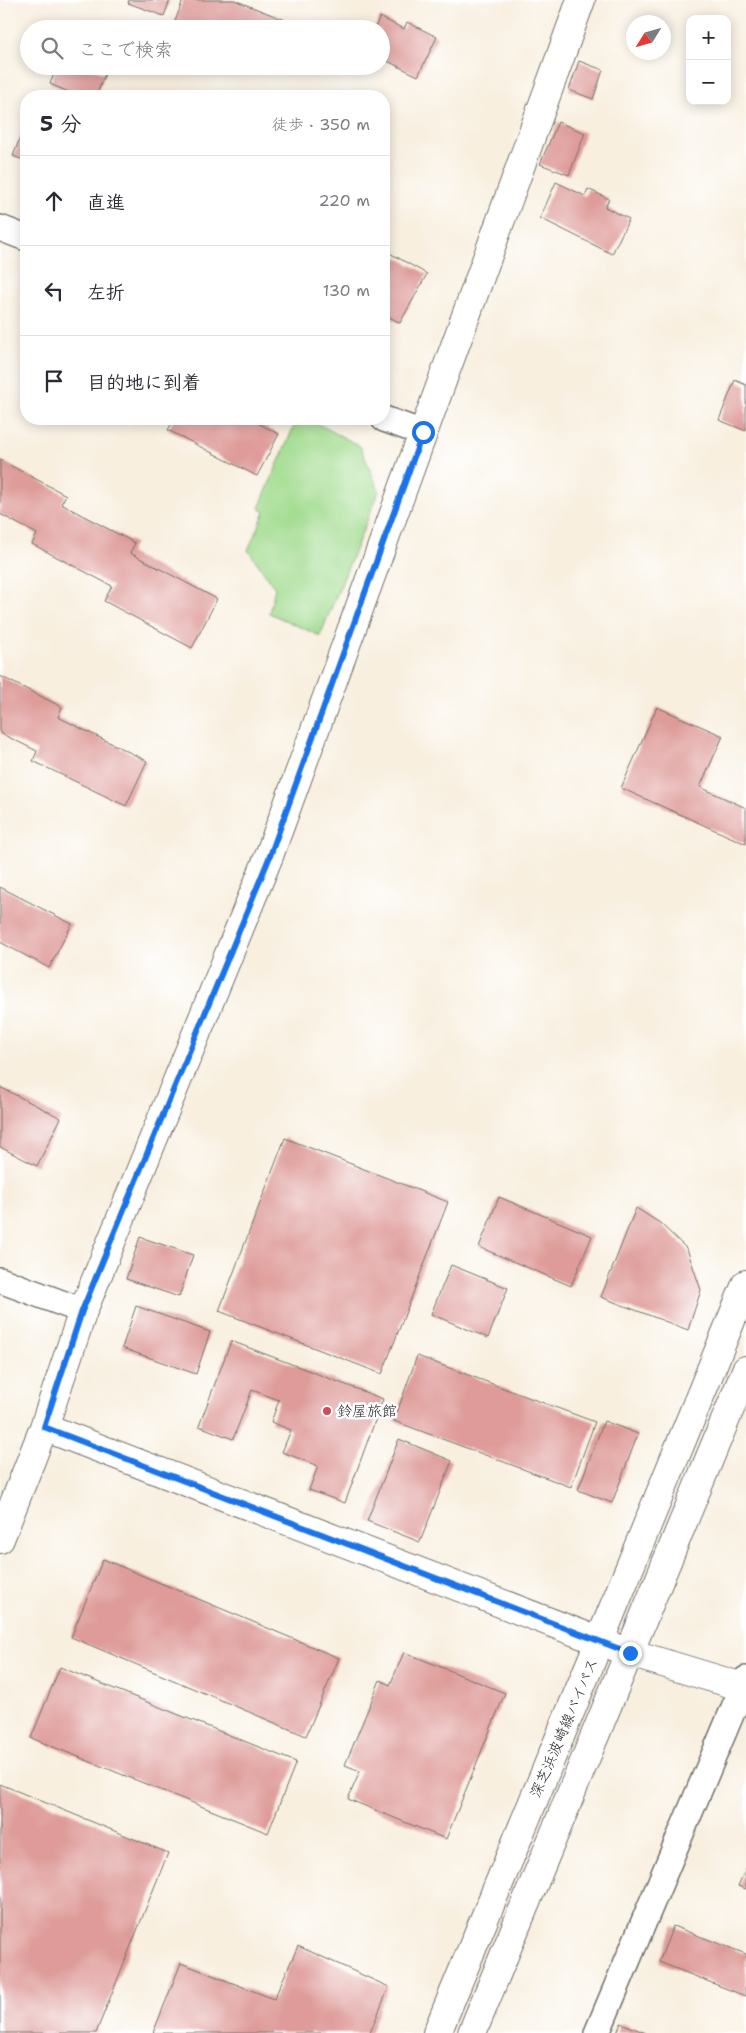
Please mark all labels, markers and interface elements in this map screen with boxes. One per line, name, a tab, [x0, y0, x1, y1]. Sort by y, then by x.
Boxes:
north arrow	[626, 15, 671, 60]
map controls	[686, 15, 731, 105]
button: +	[686, 15, 731, 60]
search box	[20, 20, 390, 75]
icon: search	[38, 34, 66, 62]
text: ここで検索	[78, 37, 173, 62]
button: −	[686, 60, 731, 105]
text: 5 分	[40, 110, 81, 138]
text: 徒歩 · 350 m	[272, 114, 370, 135]
icon: ahead	[40, 187, 68, 215]
text: 直進	[87, 190, 125, 215]
text: 220 m	[318, 190, 370, 211]
icon: left	[40, 277, 68, 305]
text: 左折	[87, 280, 125, 305]
text: 130 m	[323, 280, 370, 301]
icon: arrive	[40, 367, 68, 395]
text: 目的地に到着	[87, 370, 201, 395]
route start	[412, 421, 435, 444]
place label: 鈴屋旅館	[337, 1401, 397, 1421]
marker: 鈴屋旅館	[321, 1405, 333, 1417]
route end	[619, 1642, 642, 1665]
street label: 深芝浜波崎線バイパス	[526, 1655, 602, 1801]

